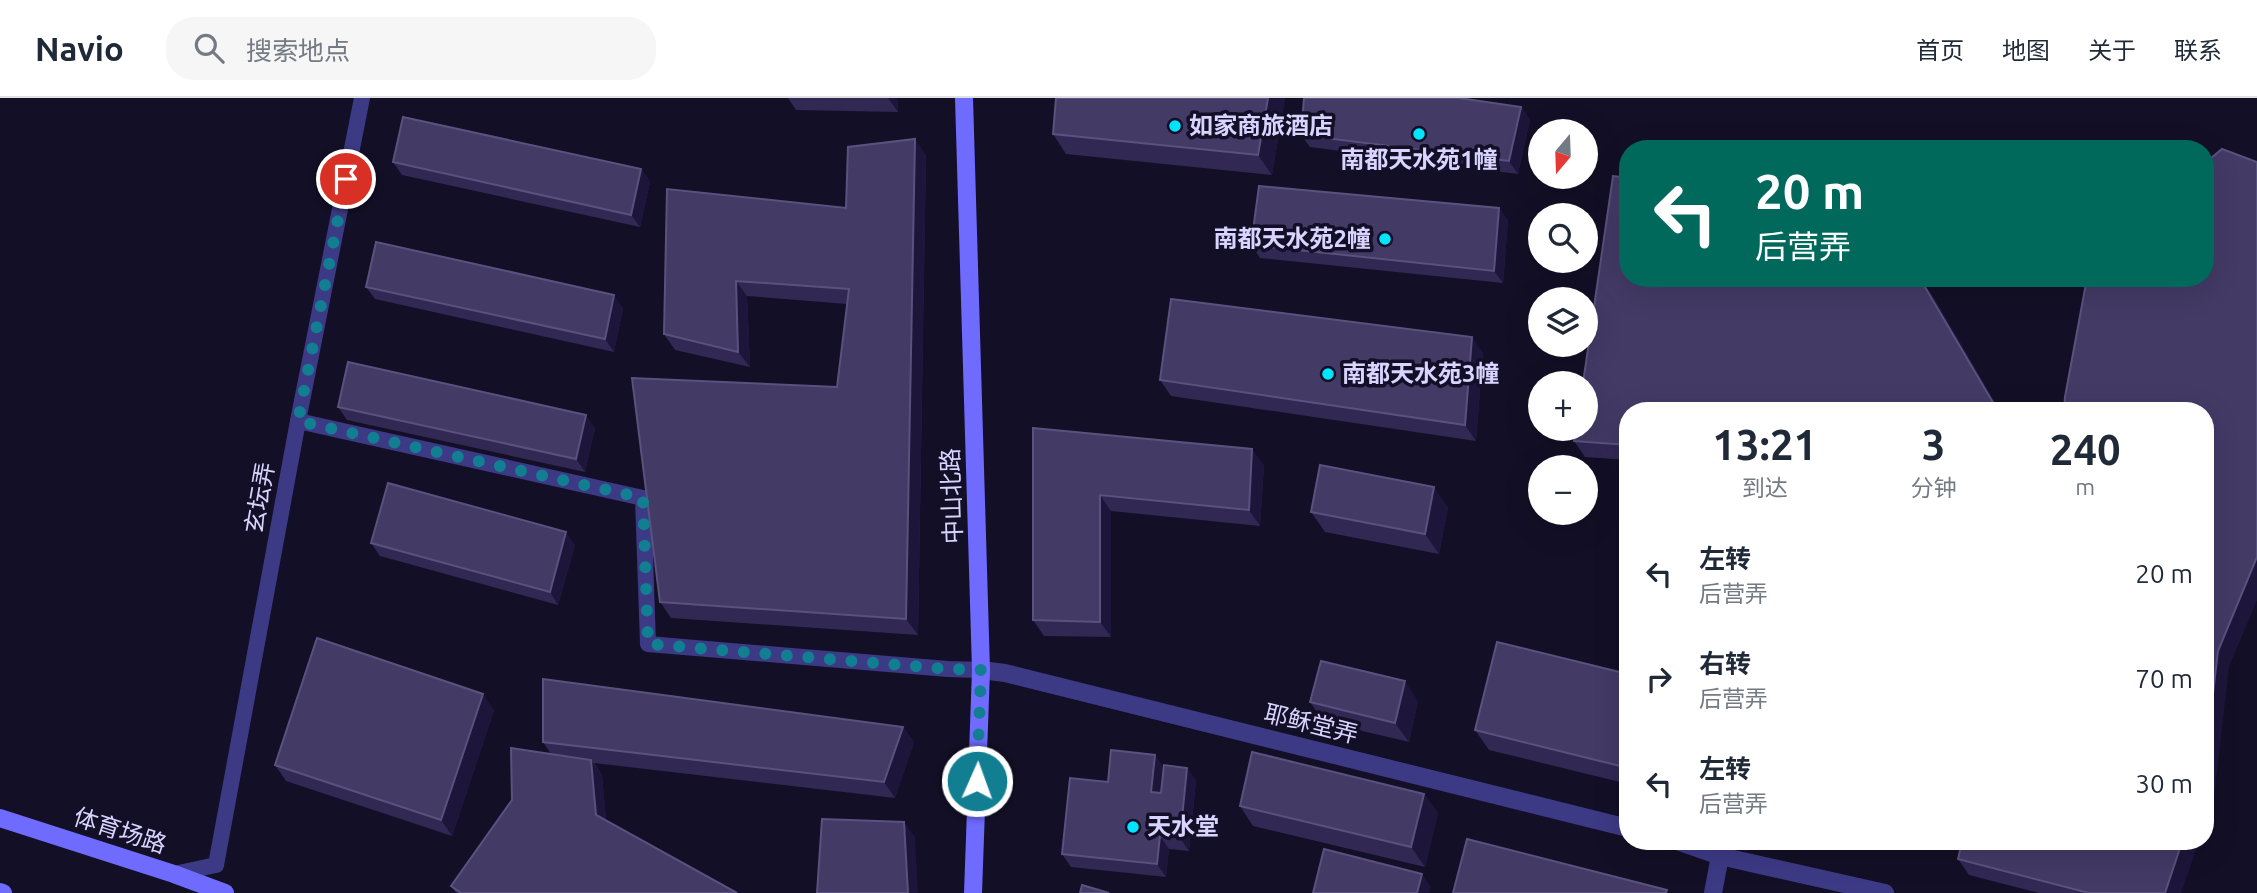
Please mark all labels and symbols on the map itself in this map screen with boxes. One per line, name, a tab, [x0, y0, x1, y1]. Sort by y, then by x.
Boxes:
place label: 如家商旅酒店	[1189, 112, 1333, 139]
marker: 如家商旅酒店	[1167, 118, 1183, 134]
north arrow	[1528, 119, 1598, 189]
marker: 南都天水苑1幢	[1411, 126, 1427, 142]
place label: 南都天水苑1幢	[1340, 146, 1498, 173]
pin	[316, 149, 376, 209]
place label: 南都天水苑2幢	[1213, 225, 1371, 252]
marker: 南都天水苑2幢	[1377, 231, 1393, 247]
place label: 南都天水苑3幢	[1342, 360, 1500, 387]
marker: 南都天水苑3幢	[1320, 366, 1336, 382]
street label: 中山北路	[936, 448, 967, 544]
street label: 玄坛弄	[240, 460, 279, 536]
street label: 耶稣堂弄	[1261, 699, 1361, 748]
position arrow	[940, 744, 1014, 818]
street label: 体育场路	[70, 803, 170, 858]
place label: 天水堂	[1147, 813, 1219, 840]
marker: 天水堂	[1125, 819, 1141, 835]

